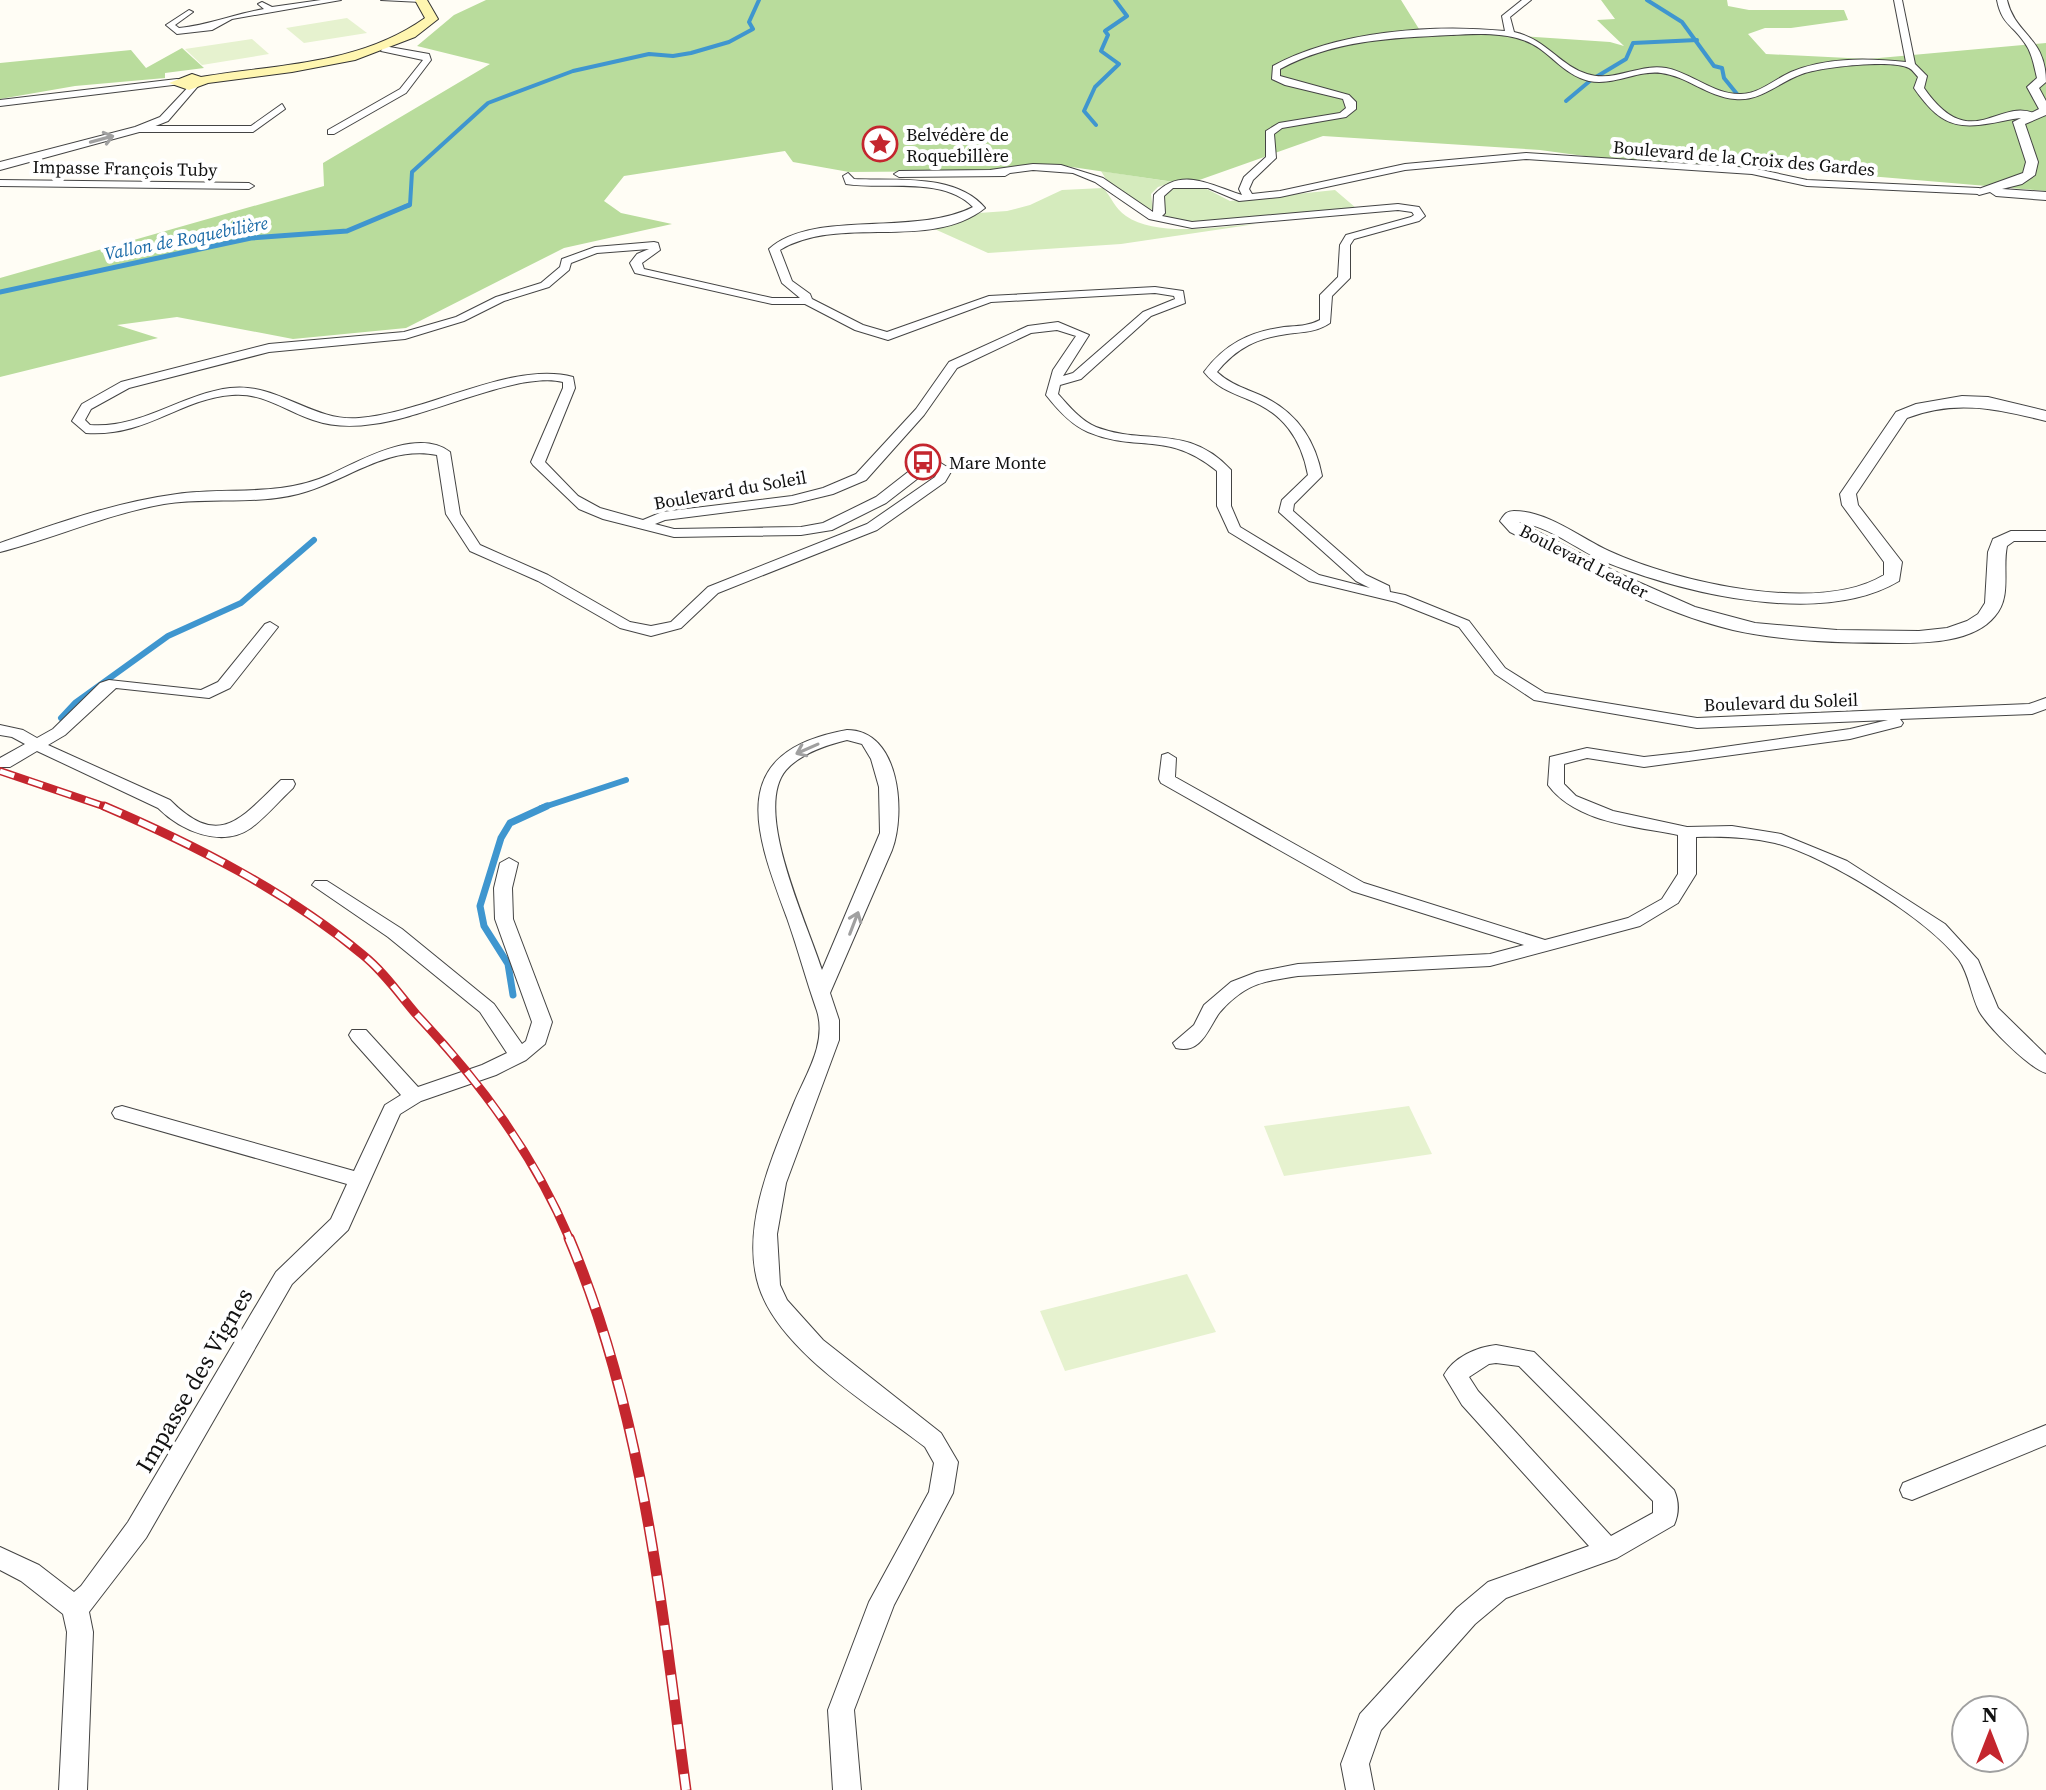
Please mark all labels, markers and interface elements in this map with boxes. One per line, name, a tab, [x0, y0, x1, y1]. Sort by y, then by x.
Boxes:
place label: Belvédère de Roquebillère	[906, 122, 1009, 168]
place icon: Belvédère de Roquebillère	[861, 125, 899, 163]
one-way arrow	[89, 130, 115, 145]
street label: Boulevard de la Croix des Gardes	[1612, 134, 1876, 182]
street label: Impasse François Tuby	[32, 154, 218, 182]
water label: Vallon de Roquebilière	[102, 210, 271, 266]
bus stop icon: Mare Monte	[904, 443, 942, 481]
place label: Mare Monte	[949, 450, 1046, 475]
street label: Boulevard du Soleil	[652, 464, 808, 516]
street label: Boulevard Leader	[1515, 518, 1653, 604]
street label: Boulevard du Soleil	[1703, 687, 1859, 717]
one-way arrow	[796, 743, 820, 758]
one-way arrow	[848, 911, 862, 936]
street label: Impasse des Vignes	[128, 1282, 260, 1478]
north arrow	[1950, 1694, 2030, 1774]
text: N	[1982, 1699, 1998, 1729]

